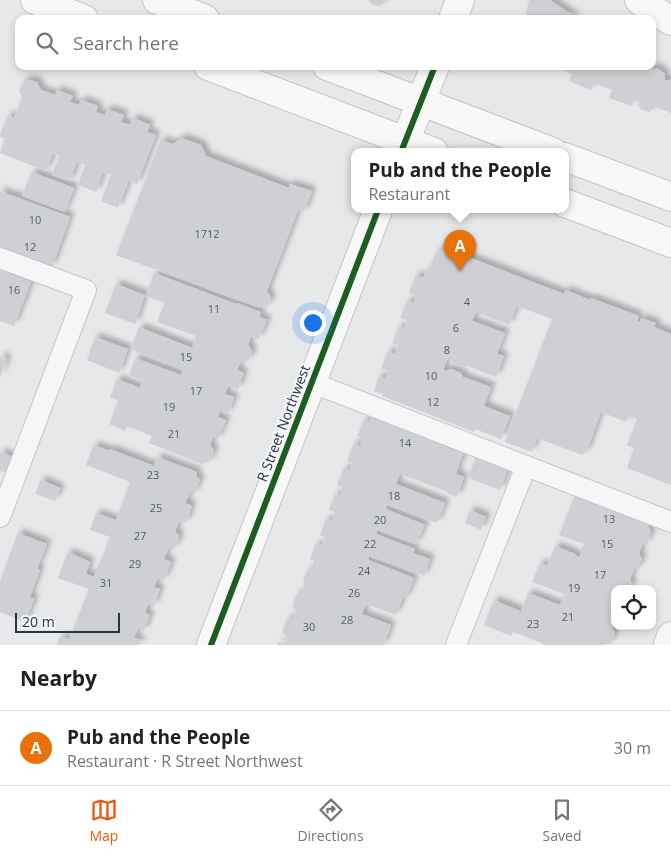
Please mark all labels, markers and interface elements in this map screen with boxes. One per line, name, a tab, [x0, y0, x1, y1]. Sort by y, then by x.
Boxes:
search box	[15, 15, 656, 70]
icon: search	[33, 29, 61, 57]
text: Search here	[73, 30, 179, 56]
popup	[351, 148, 569, 213]
text: Pub and the People	[368, 157, 552, 183]
text: Restaurant	[368, 183, 450, 205]
house number: 10	[29, 212, 41, 227]
house number: 1712	[194, 226, 220, 241]
pin: A	[444, 230, 476, 271]
house number: 12	[24, 239, 36, 254]
house number: 16	[8, 282, 20, 297]
house number: 4	[464, 294, 471, 309]
house number: 11	[208, 301, 220, 316]
your location	[300, 310, 326, 336]
house number: 6	[453, 320, 459, 335]
house number: 8	[444, 342, 450, 357]
house number: 15	[180, 349, 192, 364]
street label: R Street Northwest	[252, 362, 314, 484]
house number: 10	[425, 368, 437, 383]
house number: 17	[190, 383, 202, 398]
house number: 12	[427, 394, 439, 409]
house number: 19	[163, 399, 175, 414]
house number: 21	[168, 426, 180, 441]
house number: 14	[399, 435, 412, 450]
house number: 23	[147, 467, 159, 482]
house number: 18	[388, 488, 400, 503]
house number: 25	[150, 500, 162, 515]
house number: 13	[603, 511, 615, 526]
house number: 20	[374, 512, 386, 527]
house number: 27	[134, 528, 146, 543]
house number: 22	[364, 536, 376, 551]
house number: 15	[601, 536, 613, 551]
house number: 29	[129, 556, 141, 571]
house number: 24	[358, 563, 371, 578]
house number: 17	[594, 567, 606, 582]
house number: 31	[100, 575, 112, 590]
house number: 19	[568, 580, 580, 595]
house number: 26	[348, 585, 360, 600]
map controls	[611, 585, 656, 630]
button: locate	[611, 585, 656, 630]
house number: 21	[562, 609, 574, 624]
scale bar	[15, 610, 120, 633]
text: 20 m	[22, 612, 55, 631]
house number: 28	[341, 612, 353, 627]
house number: 23	[527, 616, 539, 631]
house number: 30	[303, 619, 315, 634]
text: Nearby	[20, 664, 97, 692]
text: Pub and the People	[67, 724, 250, 750]
text: A	[30, 737, 42, 759]
text: 30 m	[614, 737, 651, 759]
text: Restaurant · R Street Northwest	[67, 750, 303, 772]
tab: Map	[89, 796, 118, 845]
tab: Directions	[297, 796, 364, 845]
tab: Saved	[543, 796, 581, 845]

